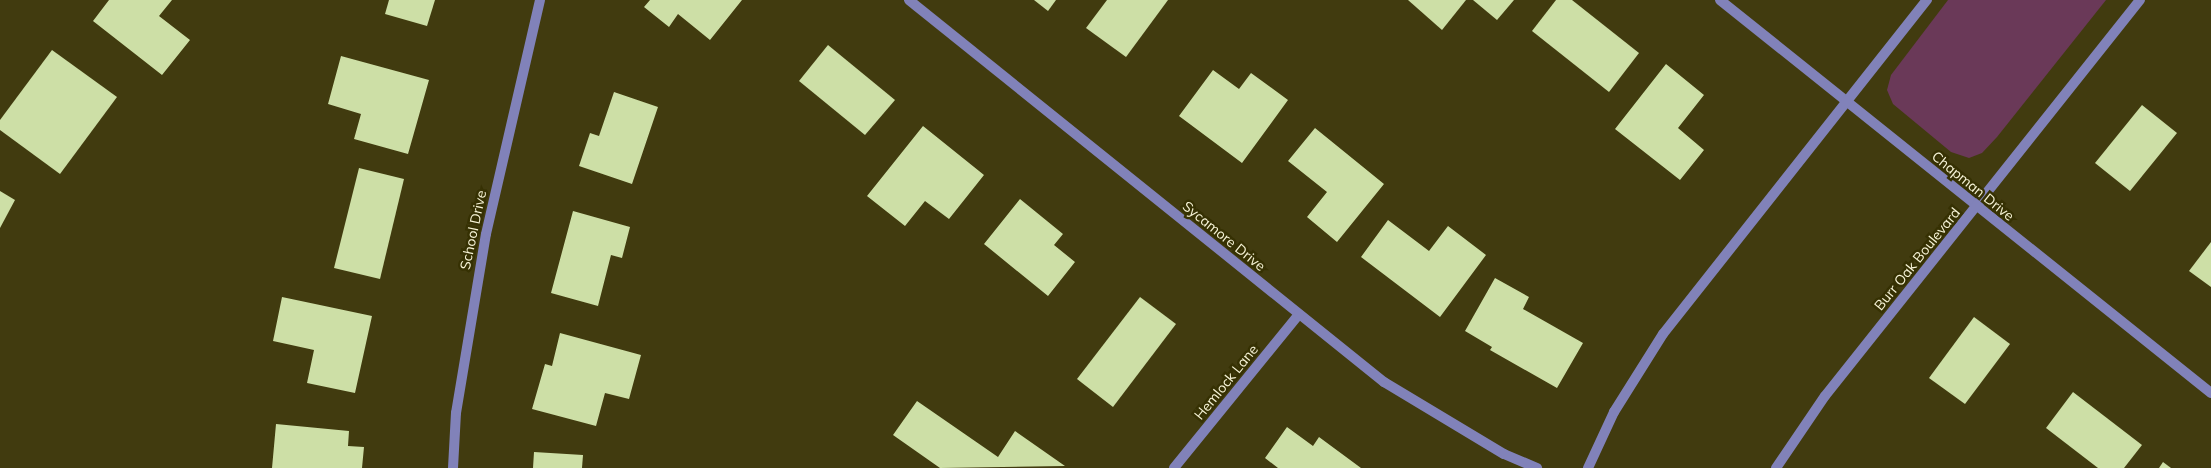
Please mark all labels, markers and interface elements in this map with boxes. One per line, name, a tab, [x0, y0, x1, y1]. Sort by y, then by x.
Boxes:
street label: Chapman Drive	[1928, 148, 2018, 224]
street label: School Drive	[456, 189, 490, 271]
street label: Sycamore Drive	[1179, 198, 1269, 274]
street label: Burr Oak Boulevard	[1871, 204, 1963, 314]
street label: Hemlock Lane	[1191, 341, 1261, 423]

